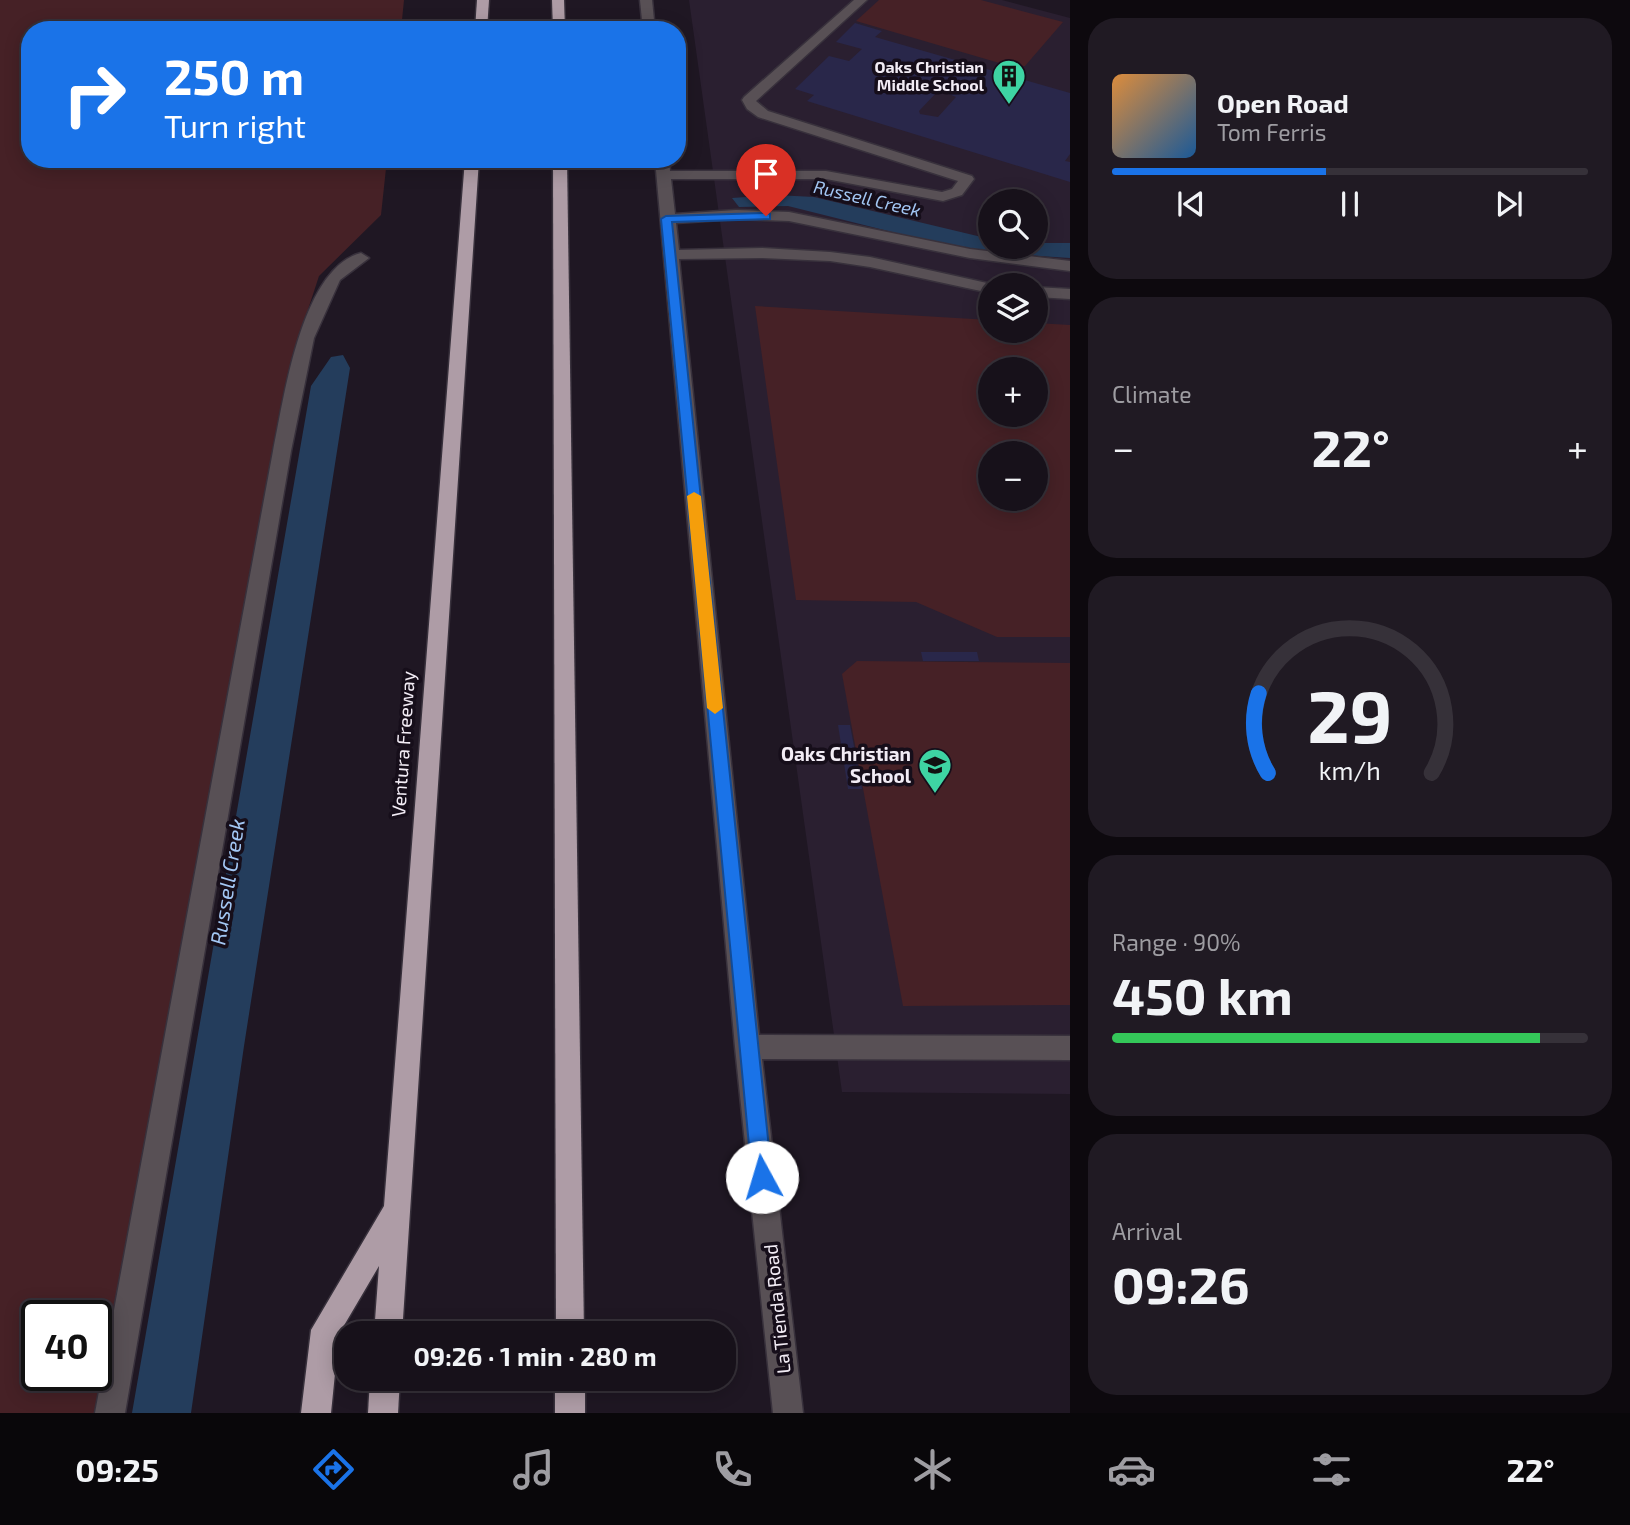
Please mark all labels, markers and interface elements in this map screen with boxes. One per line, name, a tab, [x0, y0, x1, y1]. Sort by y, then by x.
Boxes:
text: 250 m	[164, 46, 304, 105]
icon: right	[49, 49, 140, 140]
place label: Oaks Christian Middle School	[874, 57, 985, 94]
building icon: Oaks Christian Middle School	[990, 57, 1028, 106]
text: Open Road	[1217, 87, 1349, 118]
text: Turn right	[164, 106, 306, 144]
text: Tom Ferris	[1217, 118, 1326, 146]
pin	[736, 144, 796, 216]
icon: arrive	[747, 155, 785, 193]
water label: Russell Creek	[812, 175, 923, 221]
icon: previous	[1172, 185, 1210, 223]
icon: pause	[1331, 185, 1369, 223]
icon: next	[1490, 185, 1528, 223]
map controls	[978, 189, 1048, 511]
button: search	[978, 189, 1048, 259]
button: layers	[978, 273, 1048, 343]
button: +	[978, 357, 1048, 427]
text: Climate	[1112, 380, 1192, 408]
text: 22°	[1311, 415, 1390, 477]
text: −	[1112, 424, 1134, 470]
text: +	[1567, 424, 1588, 470]
button: −	[978, 441, 1048, 511]
street label: Ventura Freeway	[386, 670, 419, 818]
text: 29	[1307, 670, 1393, 758]
place label: Oaks Christian School	[781, 742, 912, 787]
school or university icon: Oaks Christian School	[916, 746, 954, 795]
text: km/h	[1319, 754, 1381, 784]
water label: Russell Creek	[204, 817, 249, 947]
text: Range · 90%	[1112, 928, 1241, 956]
text: 450 km	[1112, 963, 1293, 1025]
position arrow	[725, 1140, 799, 1214]
text: Arrival	[1112, 1217, 1182, 1245]
street label: La Tienda Road	[758, 1243, 795, 1375]
text: 09:26	[1112, 1252, 1250, 1314]
speed limit sign: 40	[21, 1300, 112, 1391]
text: 09:26 · 1 min · 280 m	[413, 1340, 657, 1371]
icon: directions	[309, 1445, 358, 1494]
icon: music	[509, 1445, 558, 1494]
icon: phone	[708, 1445, 757, 1494]
icon: climate	[908, 1445, 957, 1494]
icon: car	[1107, 1445, 1156, 1494]
icon: filters	[1307, 1445, 1356, 1494]
text: 09:25	[75, 1450, 159, 1488]
text: 22°	[1506, 1450, 1555, 1488]

